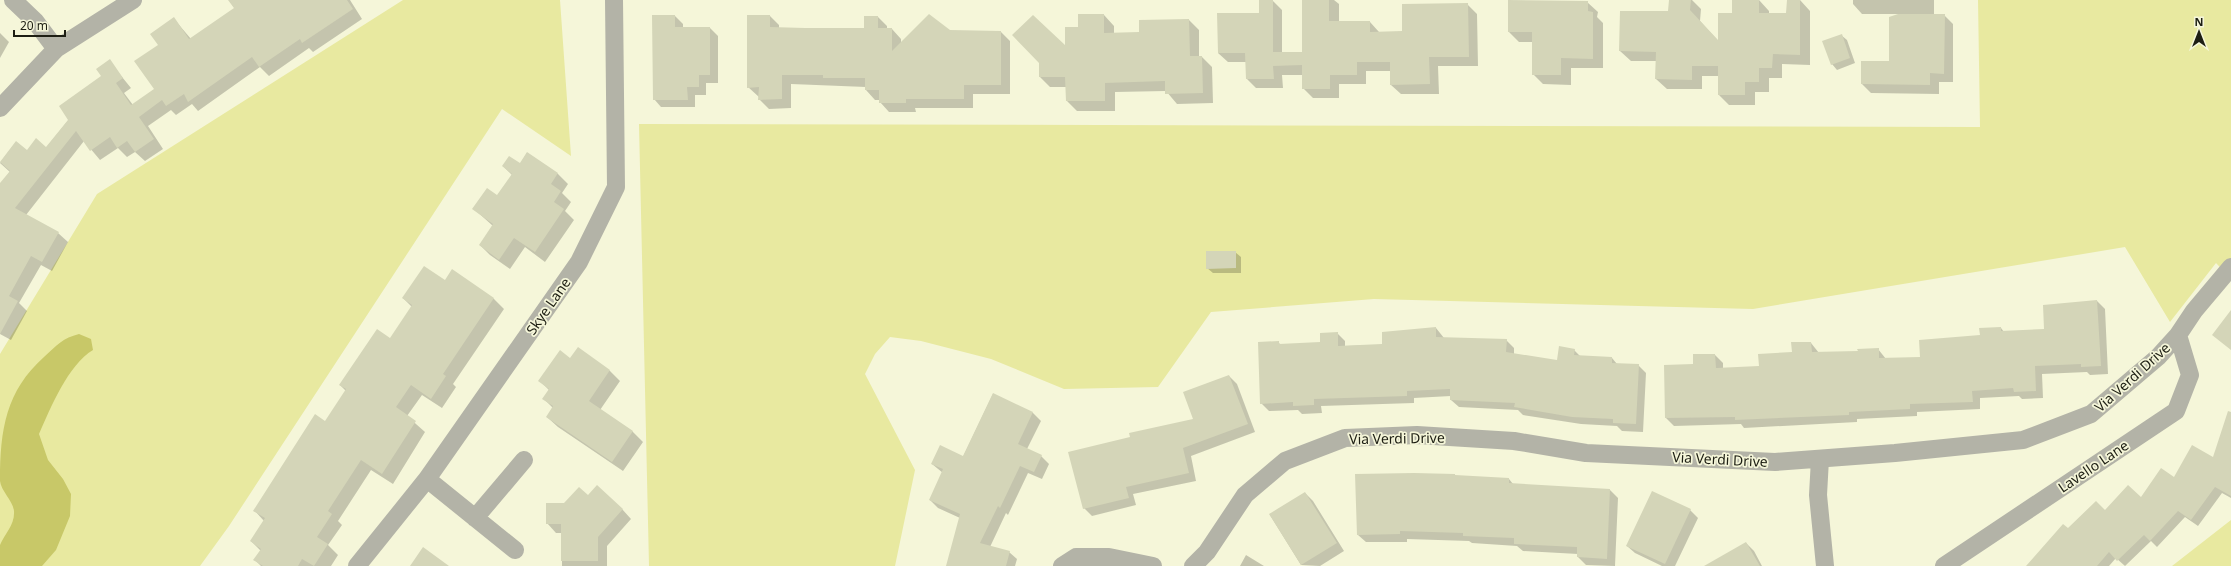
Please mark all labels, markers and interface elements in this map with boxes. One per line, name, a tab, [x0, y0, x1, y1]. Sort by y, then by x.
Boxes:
scale bar	[14, 12, 65, 38]
north arrow	[2179, 12, 2219, 52]
text: N	[2195, 14, 2203, 29]
text: 20 m	[20, 17, 48, 34]
street label: Skye Lane	[521, 274, 575, 338]
street label: Via Verdi Drive	[2090, 338, 2174, 416]
street label: Via Verdi Drive	[1349, 428, 1445, 448]
street label: Lavello Lane	[2054, 435, 2132, 497]
street label: Via Verdi Drive	[1672, 447, 1768, 471]

